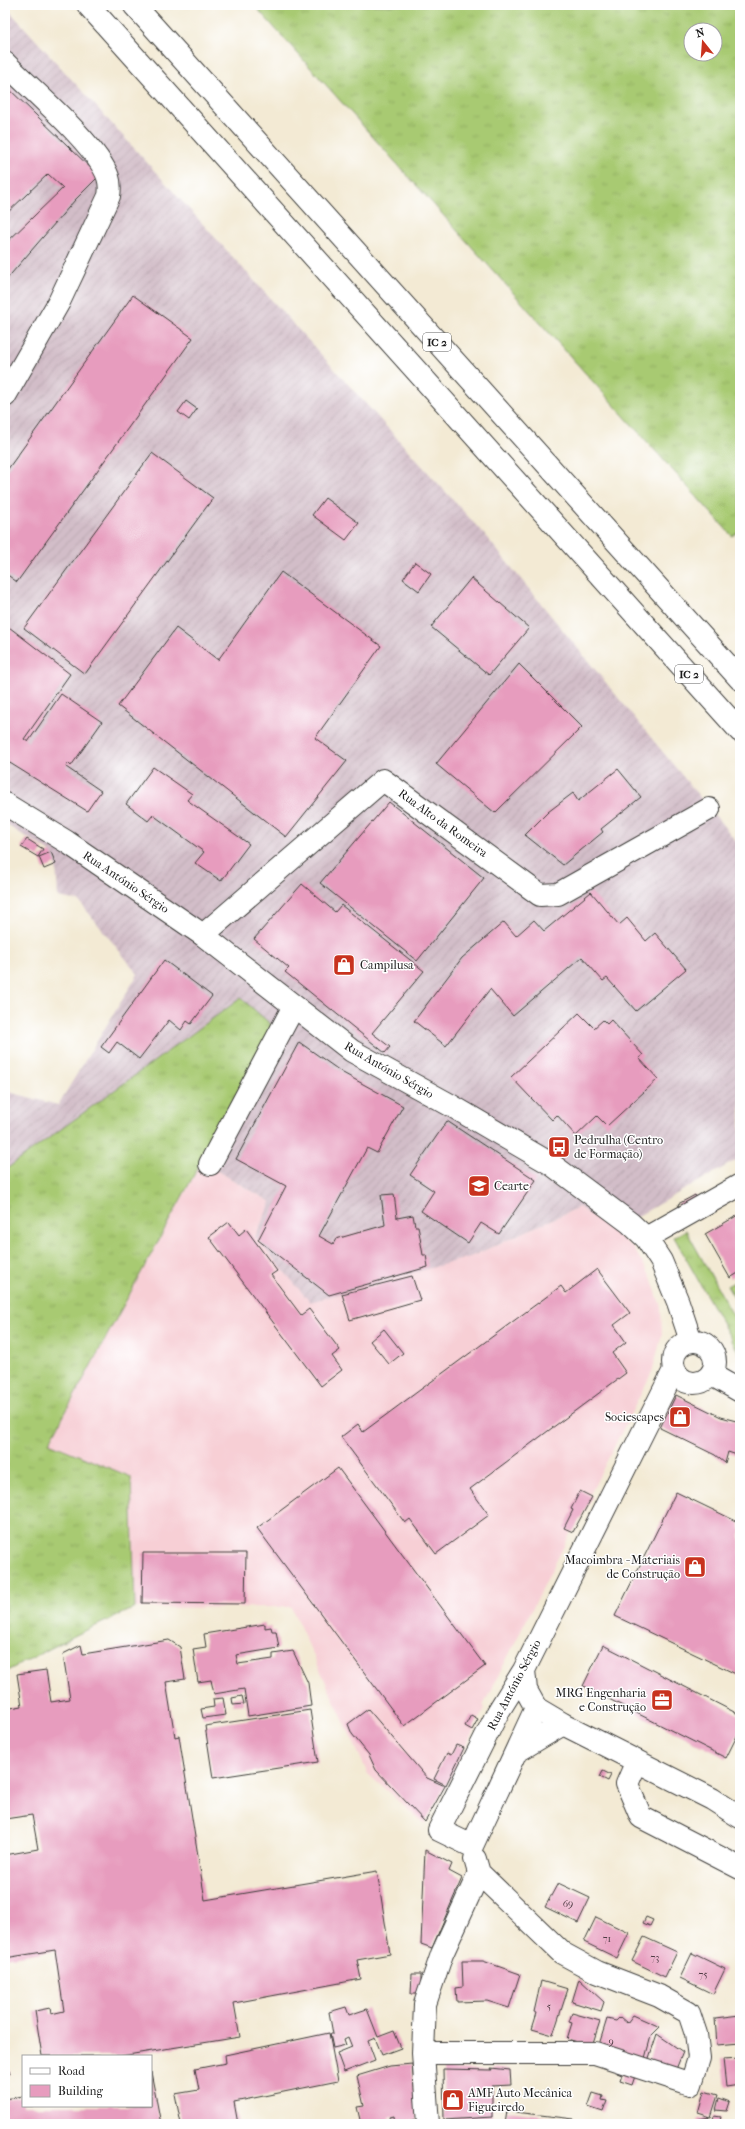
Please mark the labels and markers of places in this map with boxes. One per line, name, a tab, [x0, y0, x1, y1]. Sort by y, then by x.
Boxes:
shop icon: Campilusa	[331, 952, 357, 978]
place label: Campilusa	[360, 958, 414, 972]
place label: Pedrulha (Centro de Formação)	[574, 1133, 663, 1162]
bus stop icon: Pedrulha (Centro de Formação)	[546, 1134, 572, 1160]
school or university icon: Cearte	[466, 1173, 492, 1199]
place label: Cearte	[494, 1179, 529, 1193]
shop icon: Sociescapes	[667, 1404, 693, 1430]
place label: Sociescapes	[605, 1410, 665, 1424]
place label: Macoimbra - Materiais de Construção	[565, 1553, 681, 1582]
shop icon: Macoimbra - Materiais de Construção	[682, 1554, 708, 1580]
place label: MRG Engenharia e Construção	[556, 1686, 646, 1715]
office icon: MRG Engenharia e Construção	[649, 1687, 675, 1713]
place label: AMF Auto Mecânica Figueiredo	[467, 2086, 572, 2114]
shop icon: AMF Auto Mecânica Figueiredo	[440, 2087, 466, 2113]

